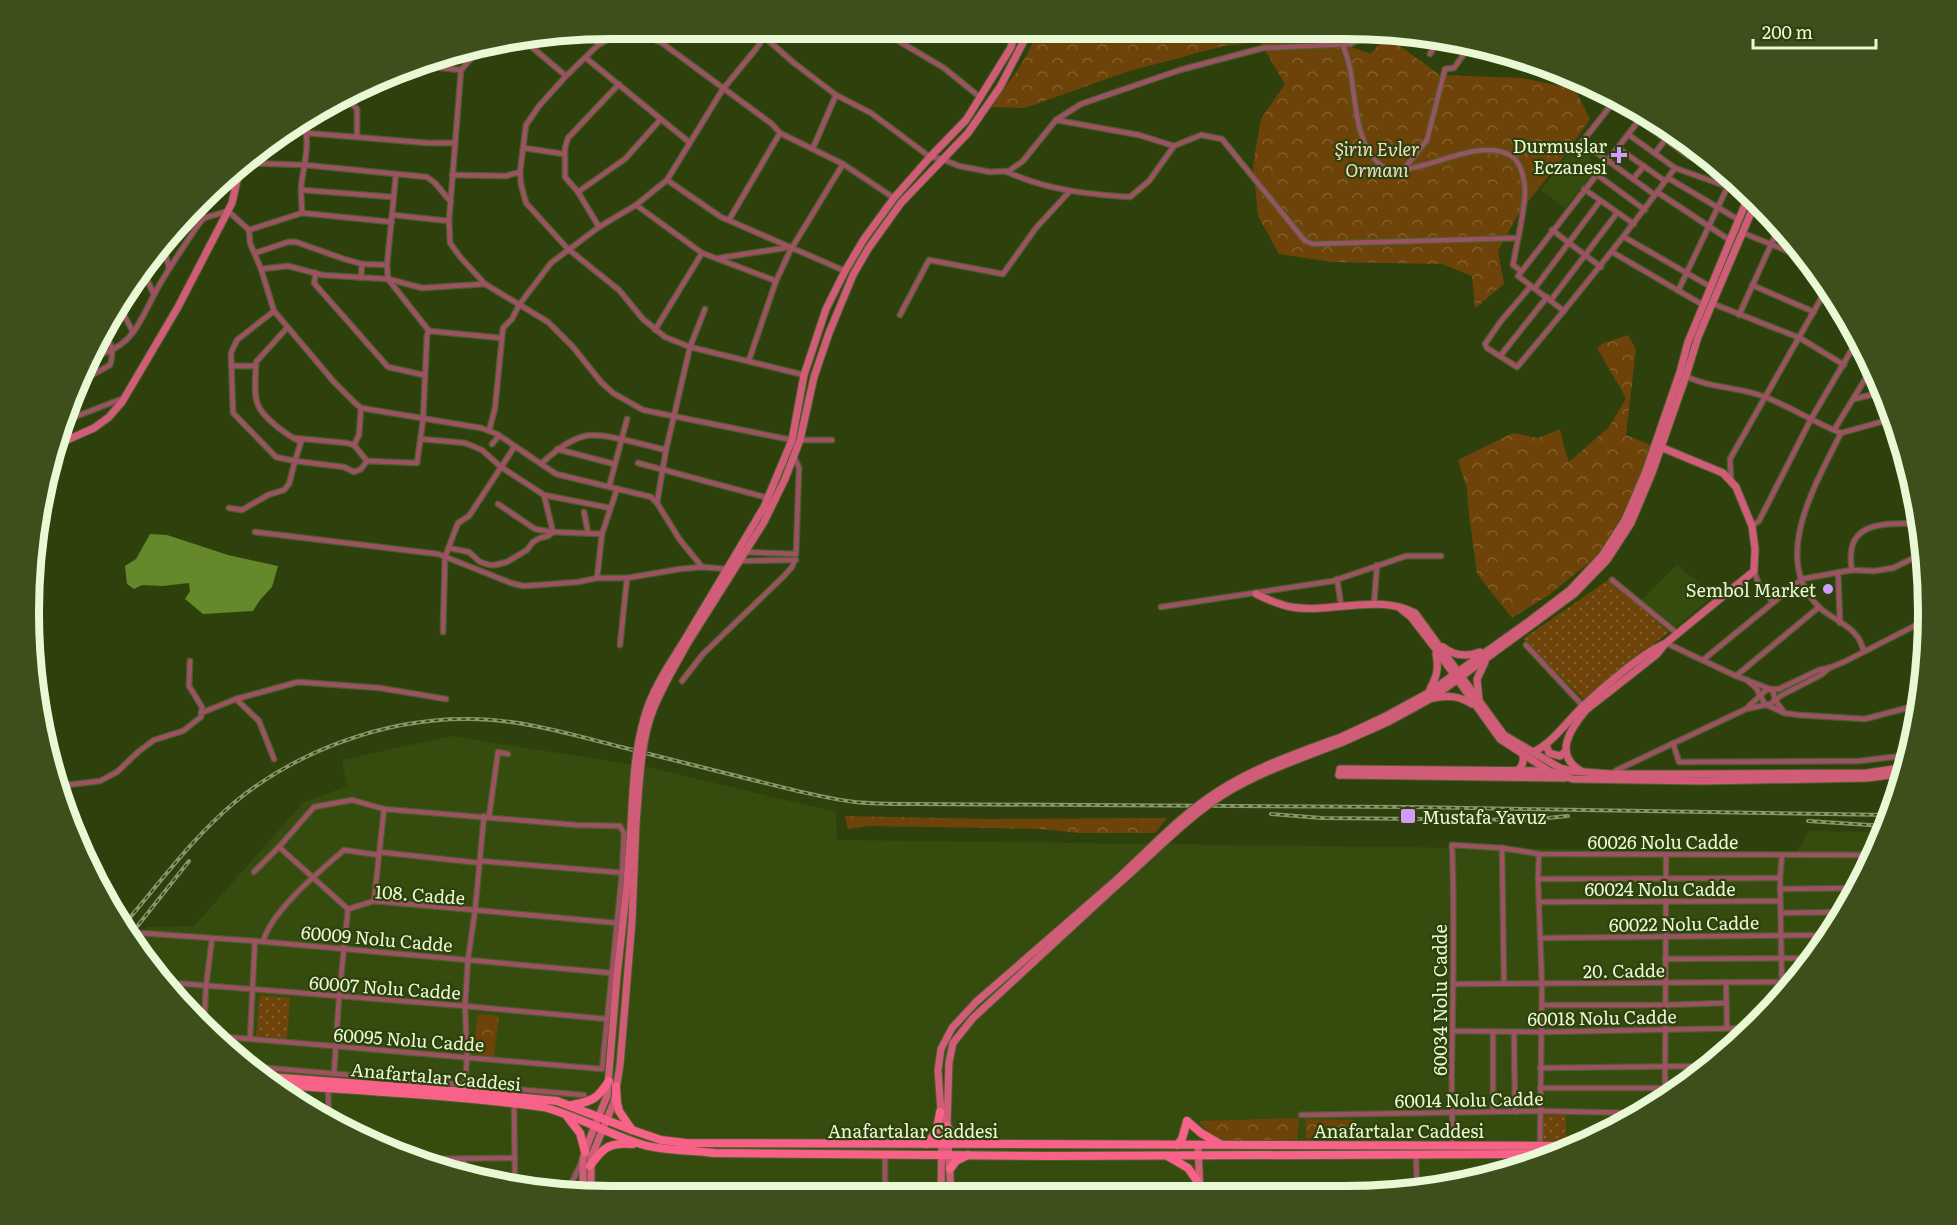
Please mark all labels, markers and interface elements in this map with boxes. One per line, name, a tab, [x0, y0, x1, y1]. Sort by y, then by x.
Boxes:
scale bar	[1753, 12, 1876, 50]
text: 200 m	[1762, 18, 1813, 45]
place label: Durmuşlar Eczanesi	[1513, 132, 1607, 180]
park label: Şirin Evler Ormanı	[1334, 135, 1420, 183]
marker: Durmuşlar Eczanesi	[1612, 148, 1626, 162]
place label: Sembol Market	[1686, 576, 1817, 603]
marker: Sembol Market	[1821, 582, 1835, 596]
place label: Mustafa Yavuz	[1422, 803, 1547, 830]
marker: Mustafa Yavuz	[1399, 807, 1417, 825]
street label: 60026 Nolu Cadde	[1588, 828, 1738, 855]
street label: 60024 Nolu Cadde	[1584, 875, 1736, 902]
street label: 108. Cadde	[374, 877, 466, 911]
street label: 60022 Nolu Cadde	[1609, 908, 1759, 938]
street label: 60009 Nolu Cadde	[300, 918, 454, 958]
street label: 60034 Nolu Cadde	[1426, 924, 1453, 1076]
street label: 20. Cadde	[1583, 956, 1665, 984]
street label: 60007 Nolu Cadde	[308, 968, 462, 1006]
street label: 60018 Nolu Cadde	[1527, 1002, 1677, 1032]
street label: 60095 Nolu Cadde	[333, 1020, 485, 1058]
street label: Anafartalar Caddesi	[350, 1055, 522, 1097]
street label: 60014 Nolu Cadde	[1394, 1084, 1544, 1114]
street label: Anafartalar Caddesi	[828, 1117, 998, 1144]
street label: Anafartalar Caddesi	[1314, 1117, 1484, 1144]

